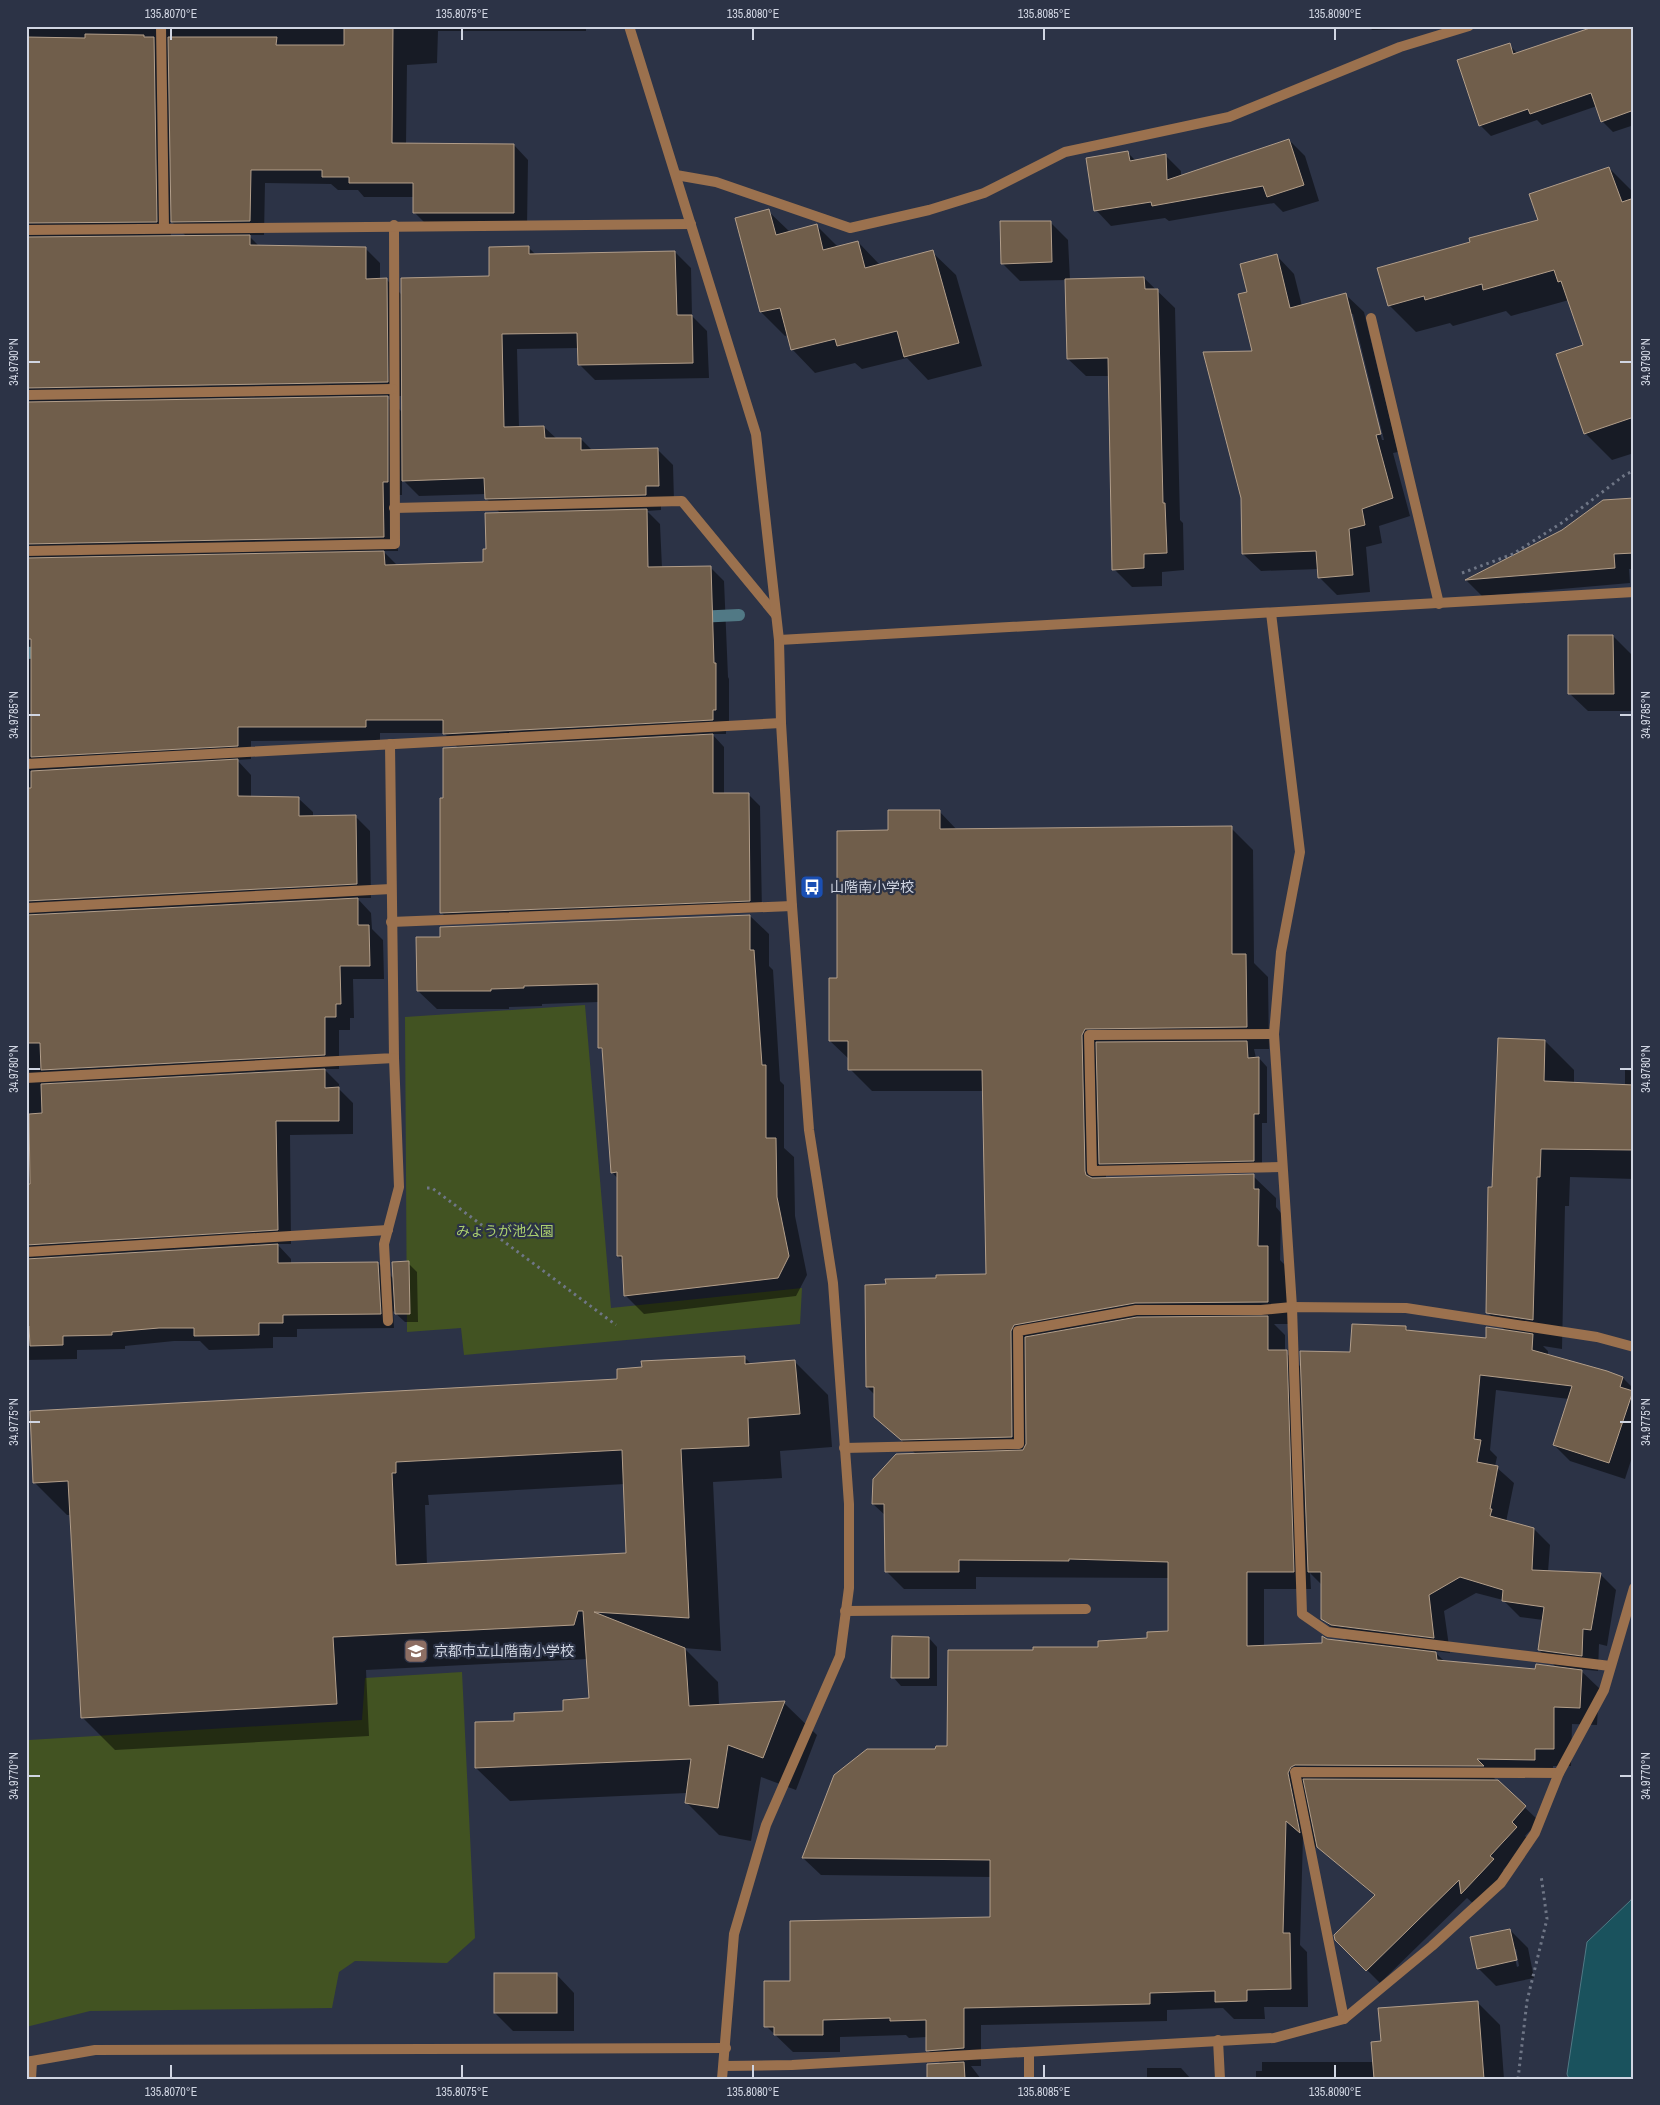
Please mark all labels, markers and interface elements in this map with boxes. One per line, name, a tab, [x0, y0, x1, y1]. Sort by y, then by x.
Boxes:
text: 135.8070°E	[145, 6, 197, 22]
text: 135.8075°E	[436, 6, 488, 22]
text: 135.8080°E	[727, 6, 779, 22]
text: 135.8085°E	[1018, 6, 1070, 22]
text: 135.8090°E	[1309, 6, 1361, 22]
text: 34.9790°N	[6, 338, 22, 386]
text: 34.9790°N	[1638, 338, 1654, 386]
text: 34.9785°N	[6, 691, 22, 739]
text: 34.9785°N	[1638, 691, 1654, 739]
bus stop icon: 山階南小学校	[799, 874, 825, 900]
place label: 山階南小学校	[830, 878, 914, 896]
text: 34.9780°N	[6, 1045, 22, 1093]
text: 34.9780°N	[1638, 1045, 1654, 1093]
park label: みょうが池公園	[456, 1222, 554, 1240]
text: 34.9775°N	[6, 1398, 22, 1446]
text: 34.9775°N	[1638, 1398, 1654, 1446]
school or university icon: 京都市立山階南小学校	[403, 1638, 429, 1664]
place label: 京都市立山階南小学校	[434, 1642, 574, 1660]
text: 34.9770°N	[6, 1752, 22, 1800]
text: 34.9770°N	[1638, 1752, 1654, 1800]
text: 135.8070°E	[145, 2084, 197, 2100]
text: 135.8075°E	[436, 2084, 488, 2100]
text: 135.8080°E	[727, 2084, 779, 2100]
text: 135.8085°E	[1018, 2084, 1070, 2100]
text: 135.8090°E	[1309, 2084, 1361, 2100]

